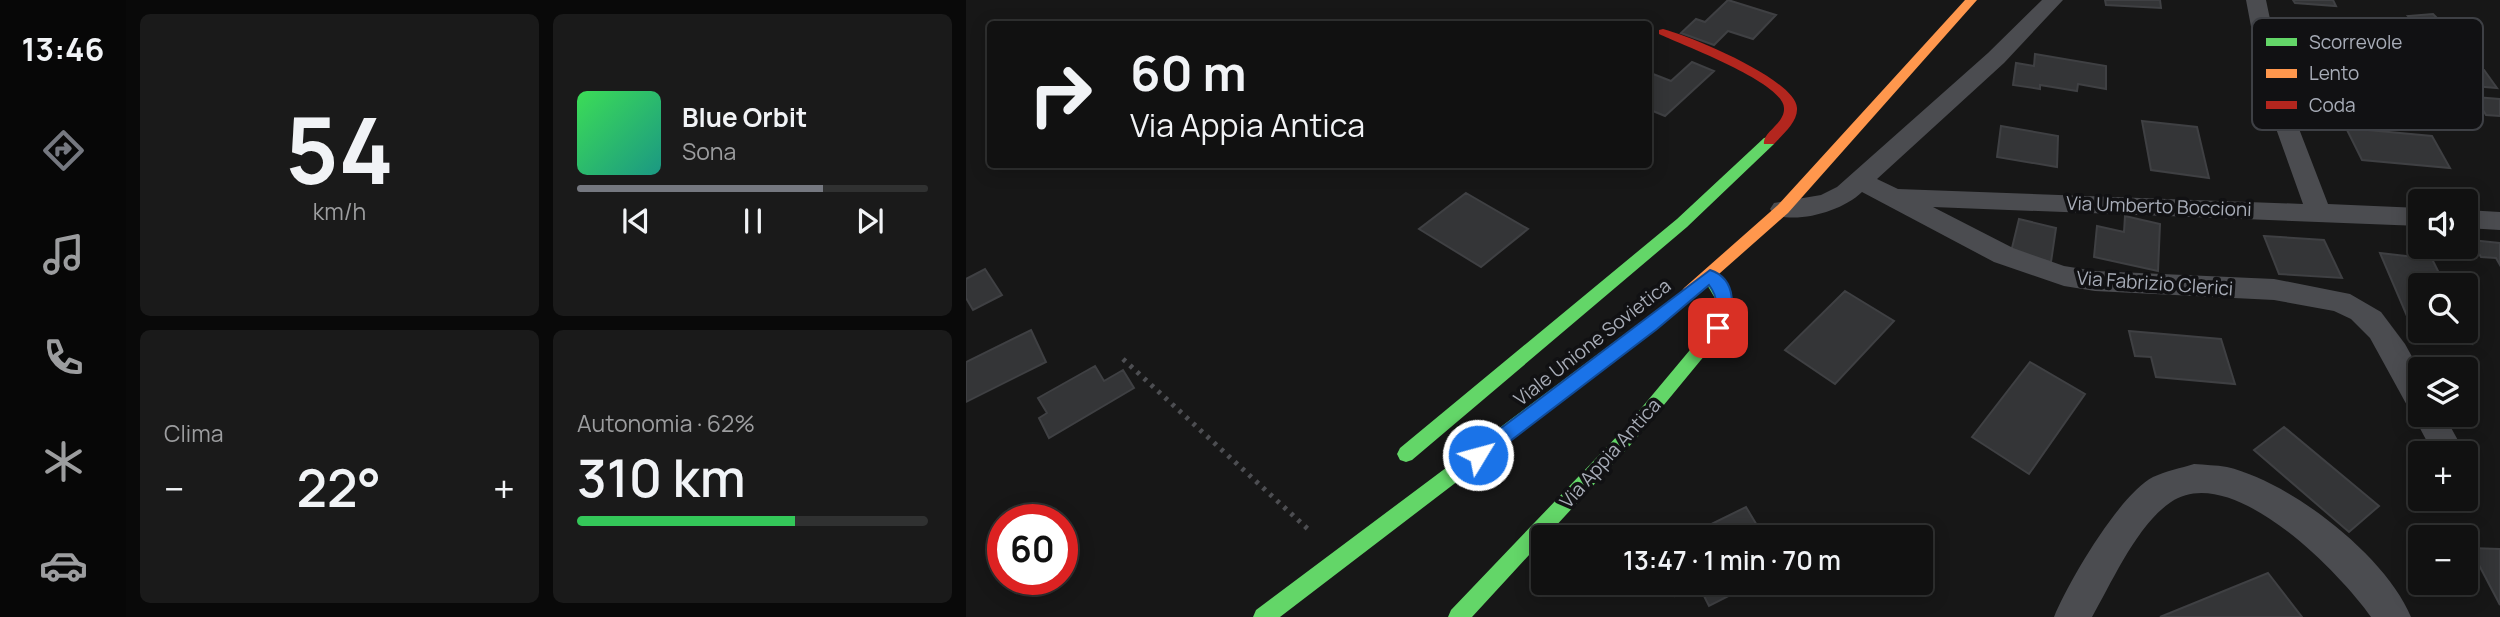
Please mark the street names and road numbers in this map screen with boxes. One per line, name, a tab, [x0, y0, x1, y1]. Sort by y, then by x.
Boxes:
street label: Via Umberto Boccioni	[2066, 190, 2252, 222]
street label: Via Fabrizio Clerici	[2076, 265, 2234, 301]
street label: Viale Unione Sovietica	[1508, 272, 1676, 412]
street label: Via Appia Antica	[1554, 392, 1666, 514]

